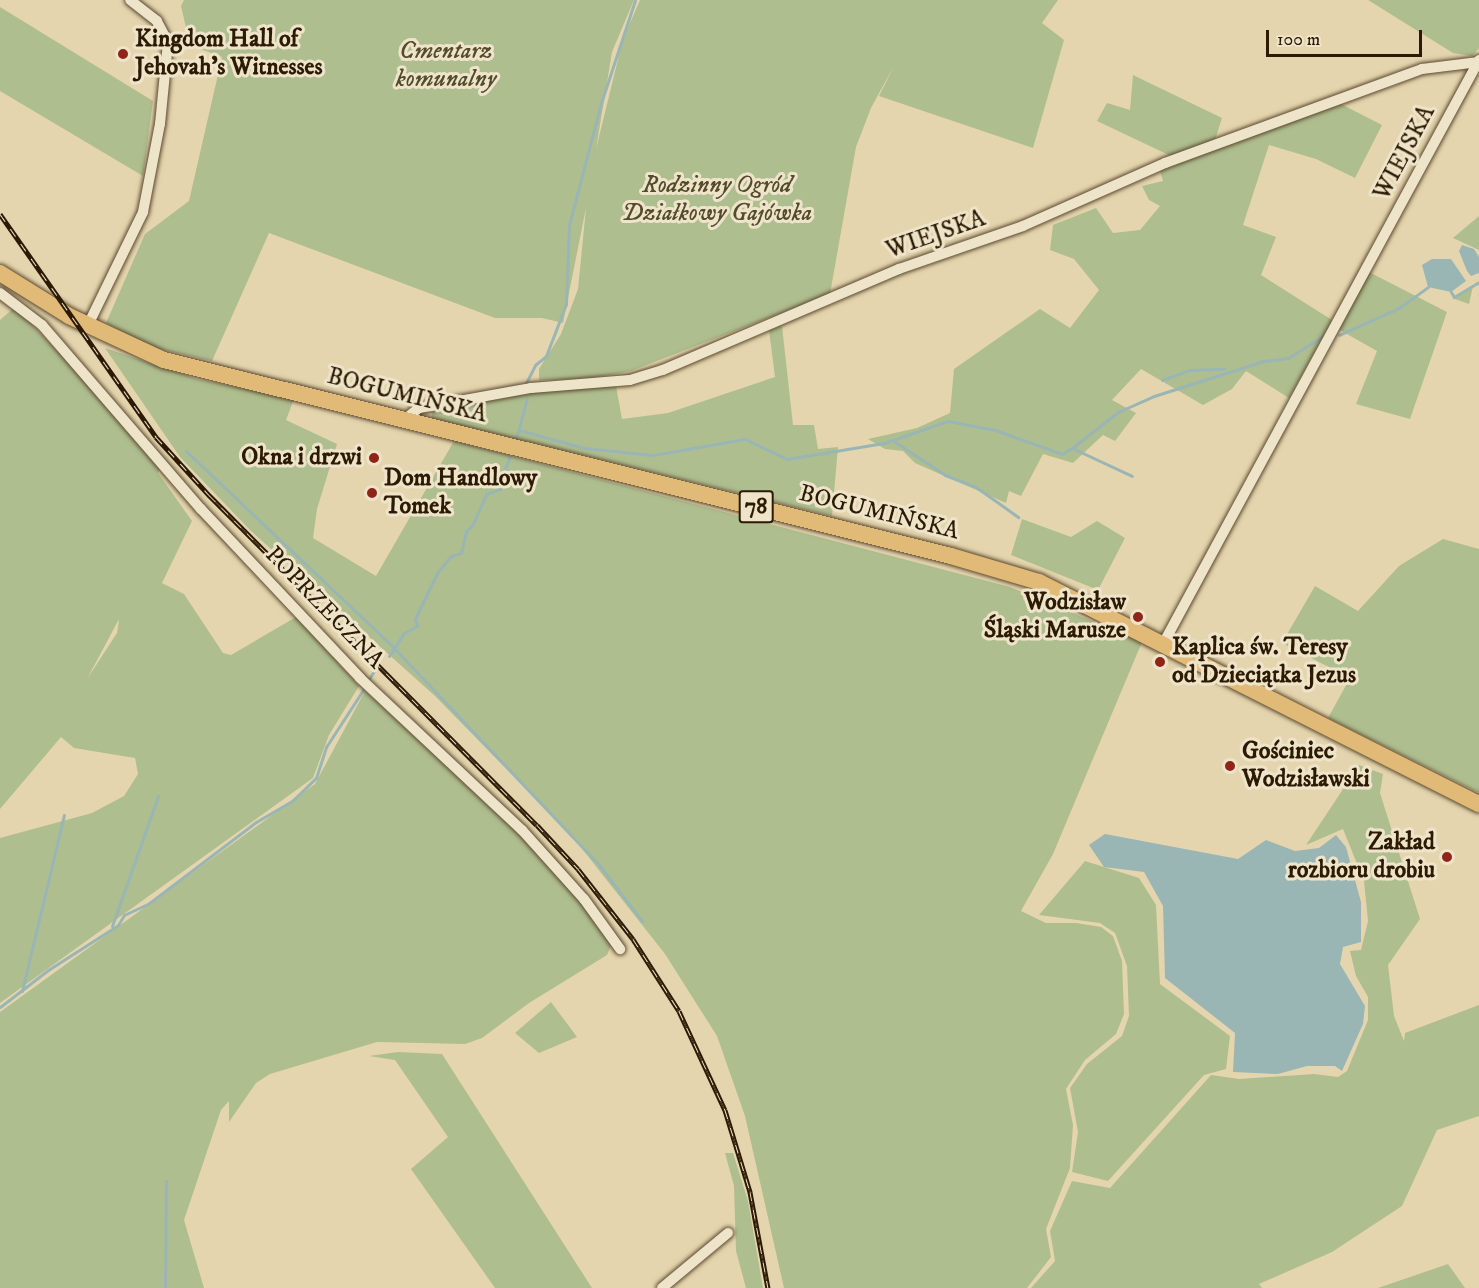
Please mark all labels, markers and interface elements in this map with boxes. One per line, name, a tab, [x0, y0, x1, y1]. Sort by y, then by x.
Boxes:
scale bar	[1269, 18, 1425, 56]
place label: Kingdom Hall of Jehovah's Witnesses	[135, 26, 323, 82]
text: 100 m	[1277, 29, 1320, 51]
park label: Cmentarz komunalny	[396, 38, 496, 94]
marker: Kingdom Hall of Jehovah's Witnesses	[116, 47, 130, 61]
street label: WIEJSKA	[1368, 101, 1442, 205]
park label: Rodzinny Ogród Działkowy Gajówka	[622, 172, 812, 228]
street label: WIEJSKA	[883, 205, 989, 265]
street label: BOGUMIŃSKA	[324, 362, 490, 430]
place label: Okna i drzwi	[241, 444, 362, 472]
marker: Okna i drzwi	[367, 451, 381, 465]
place label: Dom Handlowy Tomek	[384, 465, 537, 521]
street label: BOGUMIŃSKA	[796, 479, 962, 547]
marker: Dom Handlowy Tomek	[365, 486, 379, 500]
road number: 78	[738, 488, 774, 526]
street label: POPRZECZNA	[258, 541, 390, 675]
place label: Wodzisław Śląski Marusze	[984, 589, 1126, 645]
marker: Wodzisław Śląski Marusze	[1131, 610, 1145, 624]
place label: Kaplica św. Teresy od Dzieciątka Jezus	[1172, 634, 1356, 690]
marker: Kaplica św. Teresy od Dzieciątka Jezus	[1153, 655, 1167, 669]
place label: Gościniec Wodzisławski	[1242, 738, 1370, 794]
marker: Gościniec Wodzisławski	[1223, 759, 1237, 773]
place label: Zakład rozbioru drobiu	[1288, 829, 1435, 885]
marker: Zakład rozbioru drobiu	[1440, 850, 1454, 864]

